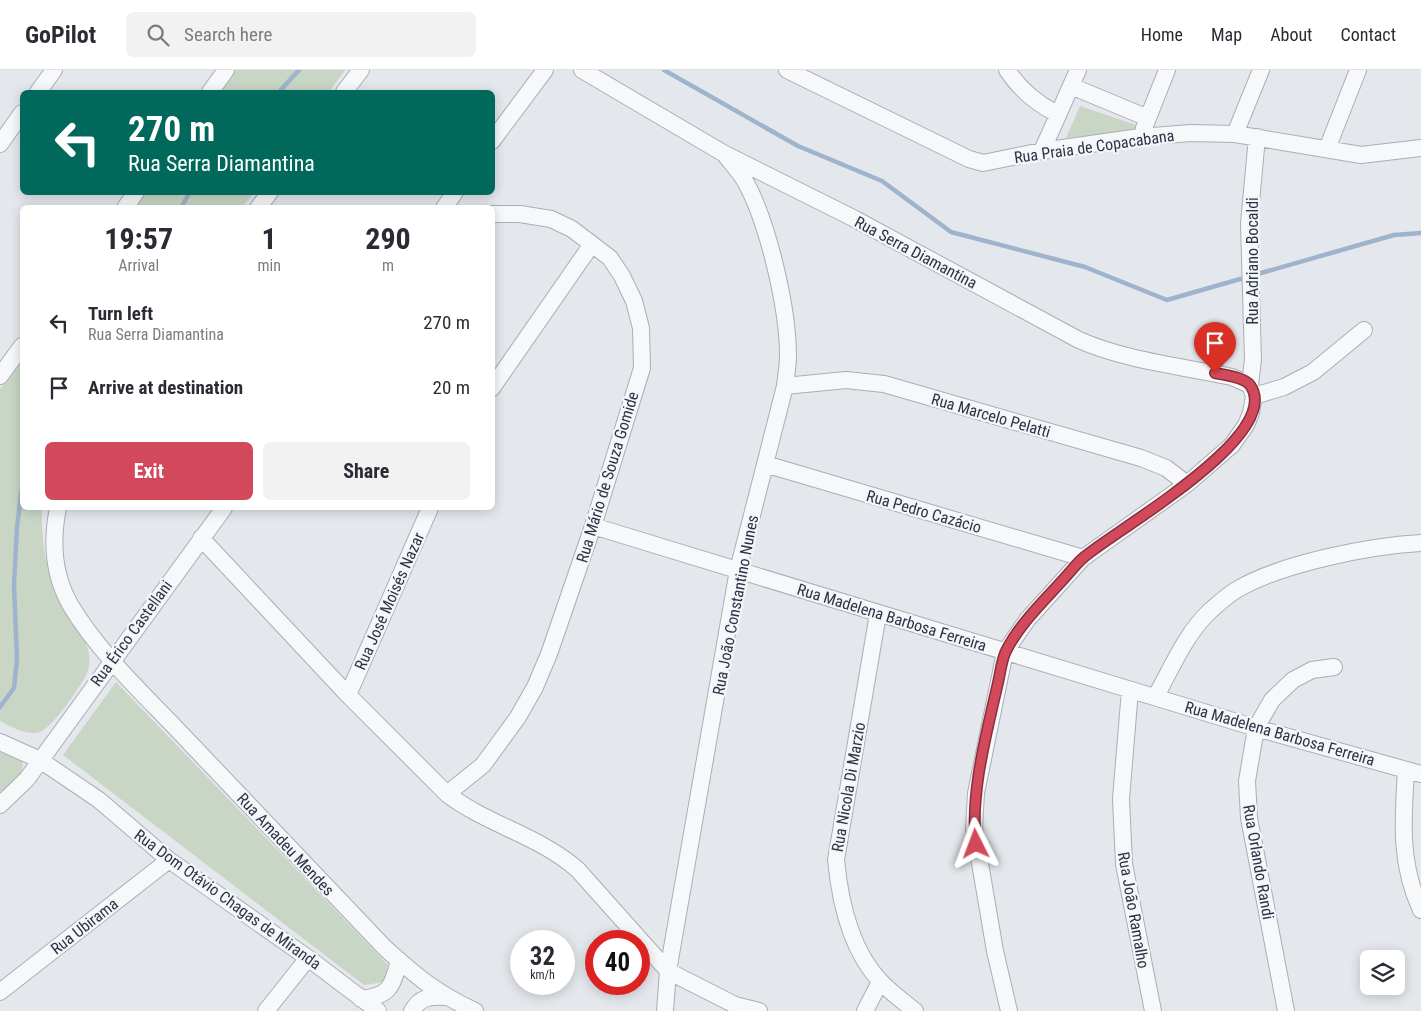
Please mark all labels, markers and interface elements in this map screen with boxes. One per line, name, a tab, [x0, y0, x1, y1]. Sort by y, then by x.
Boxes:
search box	[126, 12, 476, 57]
text: GoPilot	[25, 21, 96, 49]
icon: search	[144, 21, 172, 49]
text: Search here	[184, 23, 272, 46]
text: Home	[1141, 24, 1183, 45]
text: Map	[1211, 24, 1242, 45]
text: About	[1270, 24, 1312, 45]
text: Contact	[1340, 24, 1396, 45]
text: 270 m	[128, 109, 215, 150]
icon: left	[45, 110, 110, 175]
street label: Rua Praia de Copacabana	[1013, 126, 1175, 167]
text: Rua Serra Diamantina	[128, 151, 315, 176]
street label: Rua Adriano Bocaldi	[1243, 197, 1262, 325]
street label: Rua Serra Diamantina	[851, 212, 980, 293]
text: 19:57	[104, 221, 173, 256]
text: 1	[262, 221, 277, 256]
text: 290	[365, 221, 411, 256]
text: Arrival	[118, 256, 159, 275]
text: min	[257, 256, 281, 275]
text: m	[382, 256, 394, 275]
text: Turn left	[88, 302, 153, 325]
icon: left	[45, 309, 73, 337]
text: 270 m	[423, 311, 470, 334]
pin	[1194, 322, 1236, 373]
text: Rua Serra Diamantina	[88, 325, 224, 344]
icon: arrive	[1201, 329, 1229, 357]
icon: arrive	[45, 374, 73, 402]
text: Arrive at destination	[88, 376, 243, 399]
text: 20 m	[433, 376, 470, 399]
street label: Rua Mário de Souza Gomide	[572, 389, 643, 565]
street label: Rua Marcelo Pelatti	[929, 389, 1053, 442]
button: Exit	[45, 442, 253, 500]
button: Share	[263, 442, 470, 500]
street label: Rua Pedro Cazácio	[864, 486, 984, 537]
street label: Rua João Constantino Nunes	[709, 513, 762, 697]
street label: Rua José Moisés Nazar	[351, 529, 428, 673]
street label: Rua Érico Castellani	[87, 577, 176, 690]
street label: Rua Madelena Barbosa Ferreira	[795, 580, 989, 655]
street label: Rua Madelena Barbosa Ferreira	[1183, 697, 1377, 770]
street label: Rua Nicola Di Marzio	[828, 721, 869, 853]
street label: Rua Amadeu Mendes	[233, 789, 338, 900]
street label: Rua Orlando Randi	[1239, 803, 1278, 921]
position arrow	[949, 817, 1001, 869]
street label: Rua Dom Otávio Chagas de Miranda	[131, 825, 325, 974]
street label: Rua João Ramalho	[1114, 850, 1153, 970]
street label: Rua Ubirama	[47, 894, 122, 959]
speed limit sign: 40	[585, 930, 650, 995]
text: 32	[530, 942, 555, 971]
map controls	[1360, 950, 1405, 995]
button: layers	[1360, 950, 1405, 995]
text: km/h	[530, 968, 555, 982]

